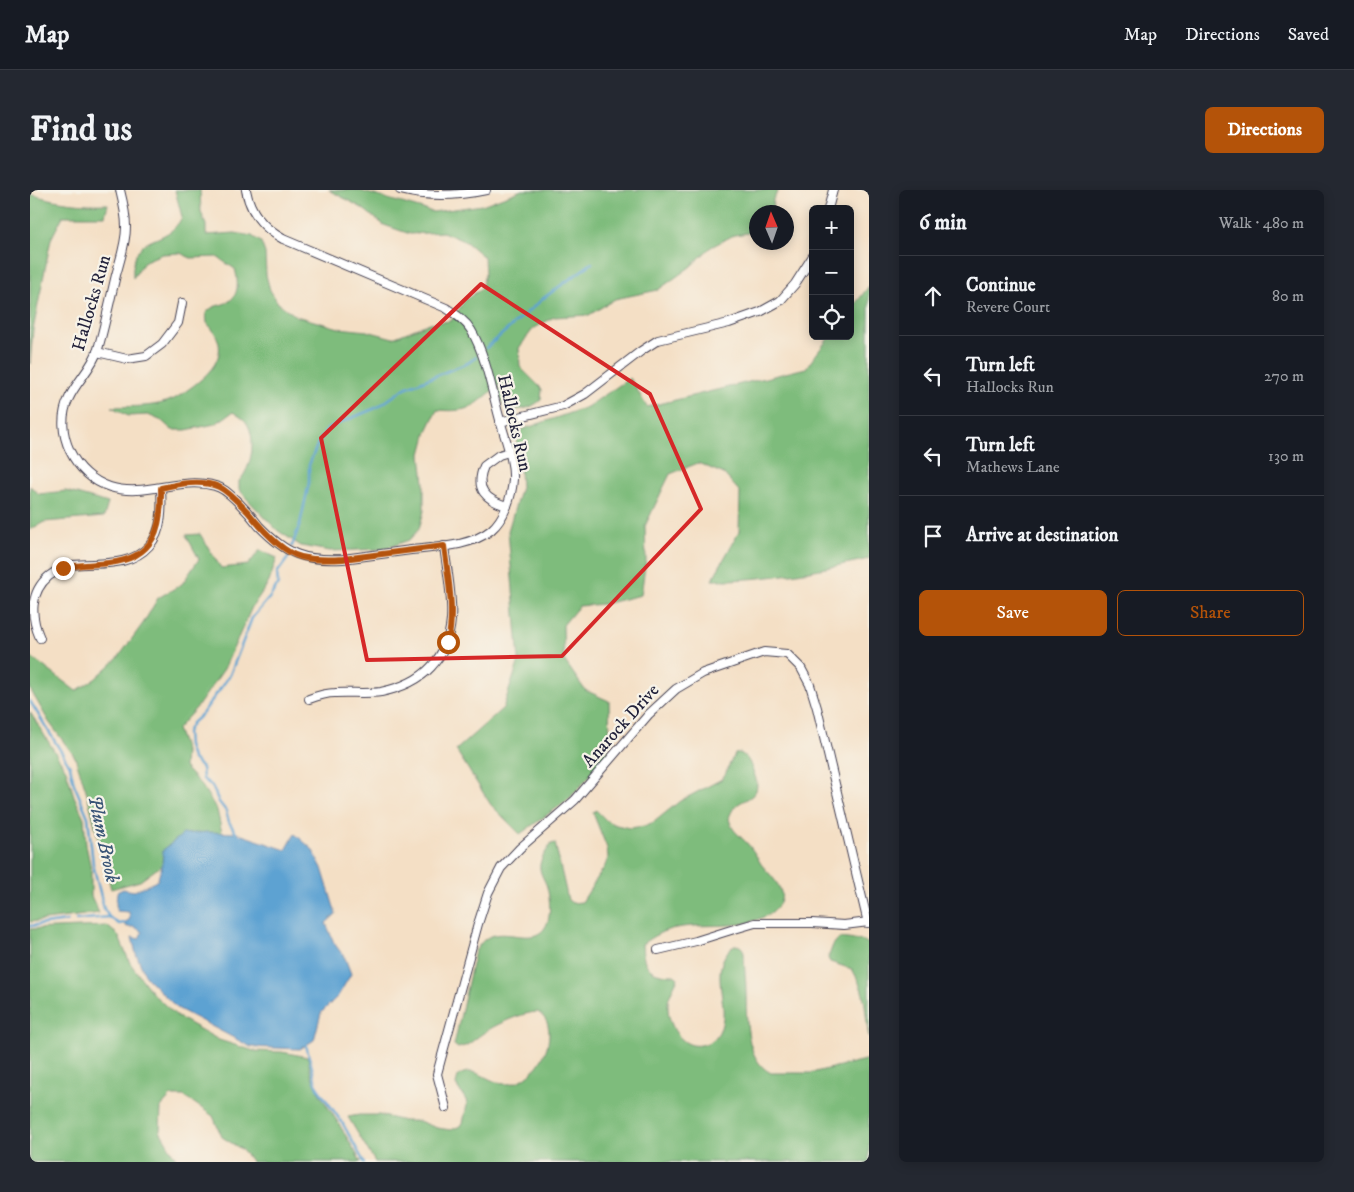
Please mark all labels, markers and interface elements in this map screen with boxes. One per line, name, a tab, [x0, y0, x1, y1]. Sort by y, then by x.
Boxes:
text: Map	[25, 20, 69, 50]
text: Map	[1124, 24, 1157, 46]
text: Directions	[1185, 24, 1260, 46]
text: Saved	[1288, 24, 1329, 46]
button: Directions	[1205, 107, 1324, 153]
text: Find us	[30, 108, 132, 152]
north arrow	[749, 205, 794, 250]
map controls	[809, 205, 854, 340]
button: +	[809, 205, 854, 250]
text: 6 min	[919, 210, 967, 236]
text: Walk · 480 m	[1219, 213, 1304, 233]
button: −	[809, 250, 854, 295]
street label: Hallocks Run	[68, 252, 116, 354]
text: Continue	[966, 274, 1036, 297]
icon: ahead	[919, 282, 947, 310]
text: 80 m	[1272, 286, 1304, 306]
button: locate	[809, 295, 854, 340]
text: Revere Court	[966, 297, 1050, 317]
text: Turn left	[966, 354, 1035, 377]
icon: left	[919, 362, 947, 390]
text: 270 m	[1264, 366, 1304, 386]
street label: Hallocks Run	[492, 372, 536, 474]
text: Hallocks Run	[966, 377, 1054, 397]
text: Turn left	[966, 434, 1035, 457]
icon: left	[919, 442, 947, 470]
text: 130 m	[1268, 446, 1304, 466]
text: Mathews Lane	[966, 457, 1060, 477]
icon: arrive	[919, 522, 947, 550]
text: Arrive at destination	[966, 524, 1118, 547]
route end	[52, 557, 75, 580]
button: Save	[919, 590, 1107, 636]
button: Share	[1117, 590, 1304, 636]
route start	[437, 631, 460, 654]
street label: Anarock Drive	[578, 680, 664, 772]
water label: Plum Brook	[83, 793, 123, 885]

